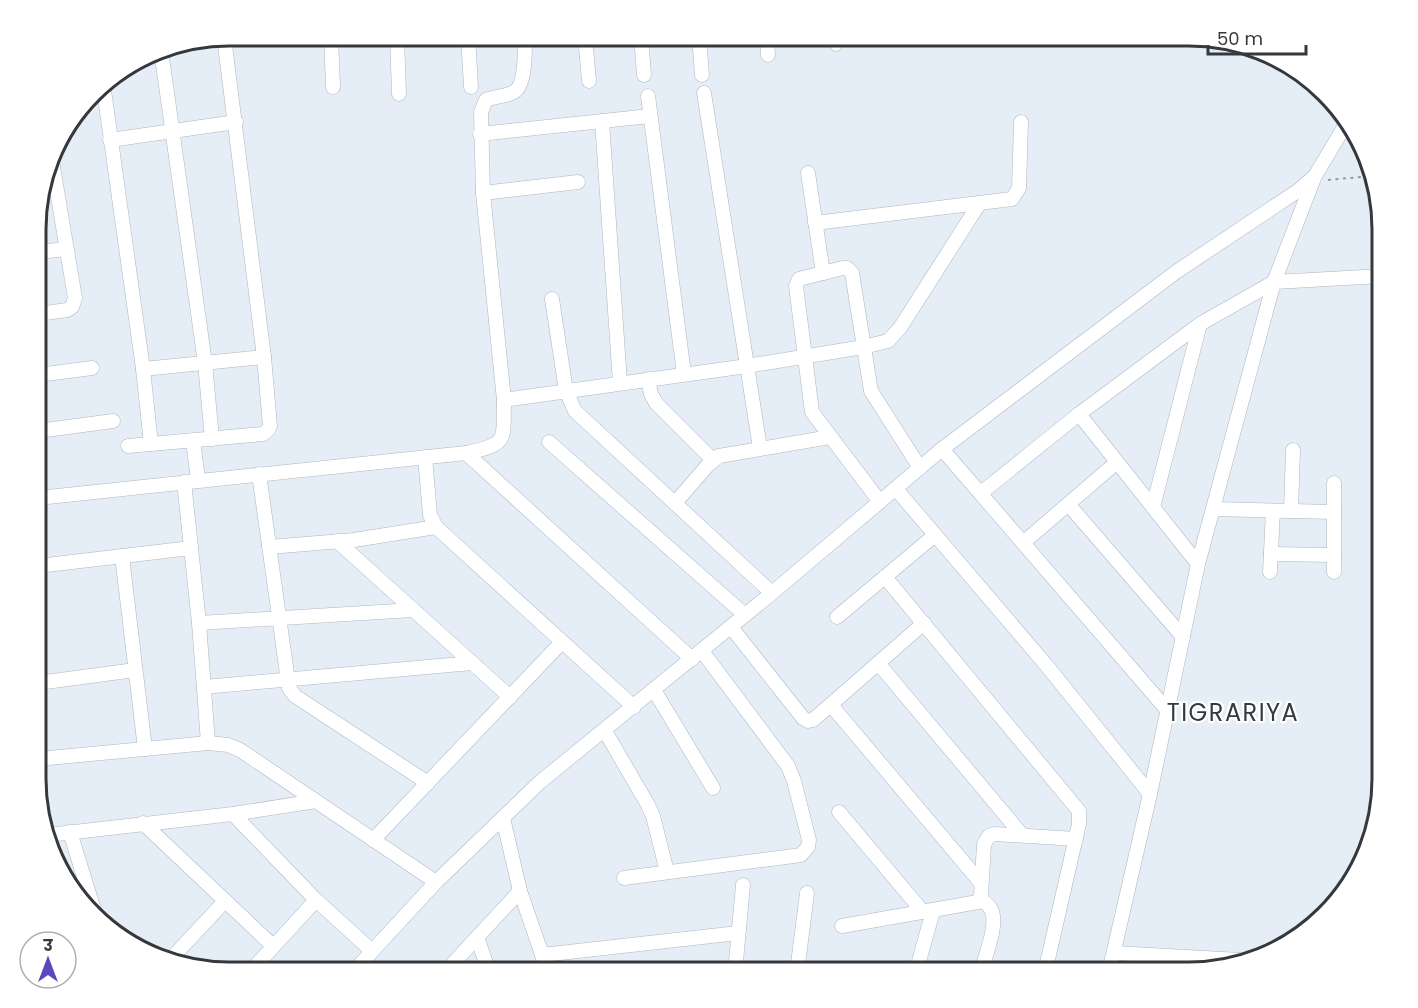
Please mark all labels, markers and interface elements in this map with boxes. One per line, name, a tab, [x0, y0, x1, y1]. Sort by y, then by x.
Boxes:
scale bar	[1208, 18, 1306, 56]
text: 50 m	[1217, 26, 1263, 51]
district label: TIGRARIYA	[1167, 696, 1299, 729]
north arrow	[18, 930, 78, 990]
text: उ	[42, 934, 53, 957]

